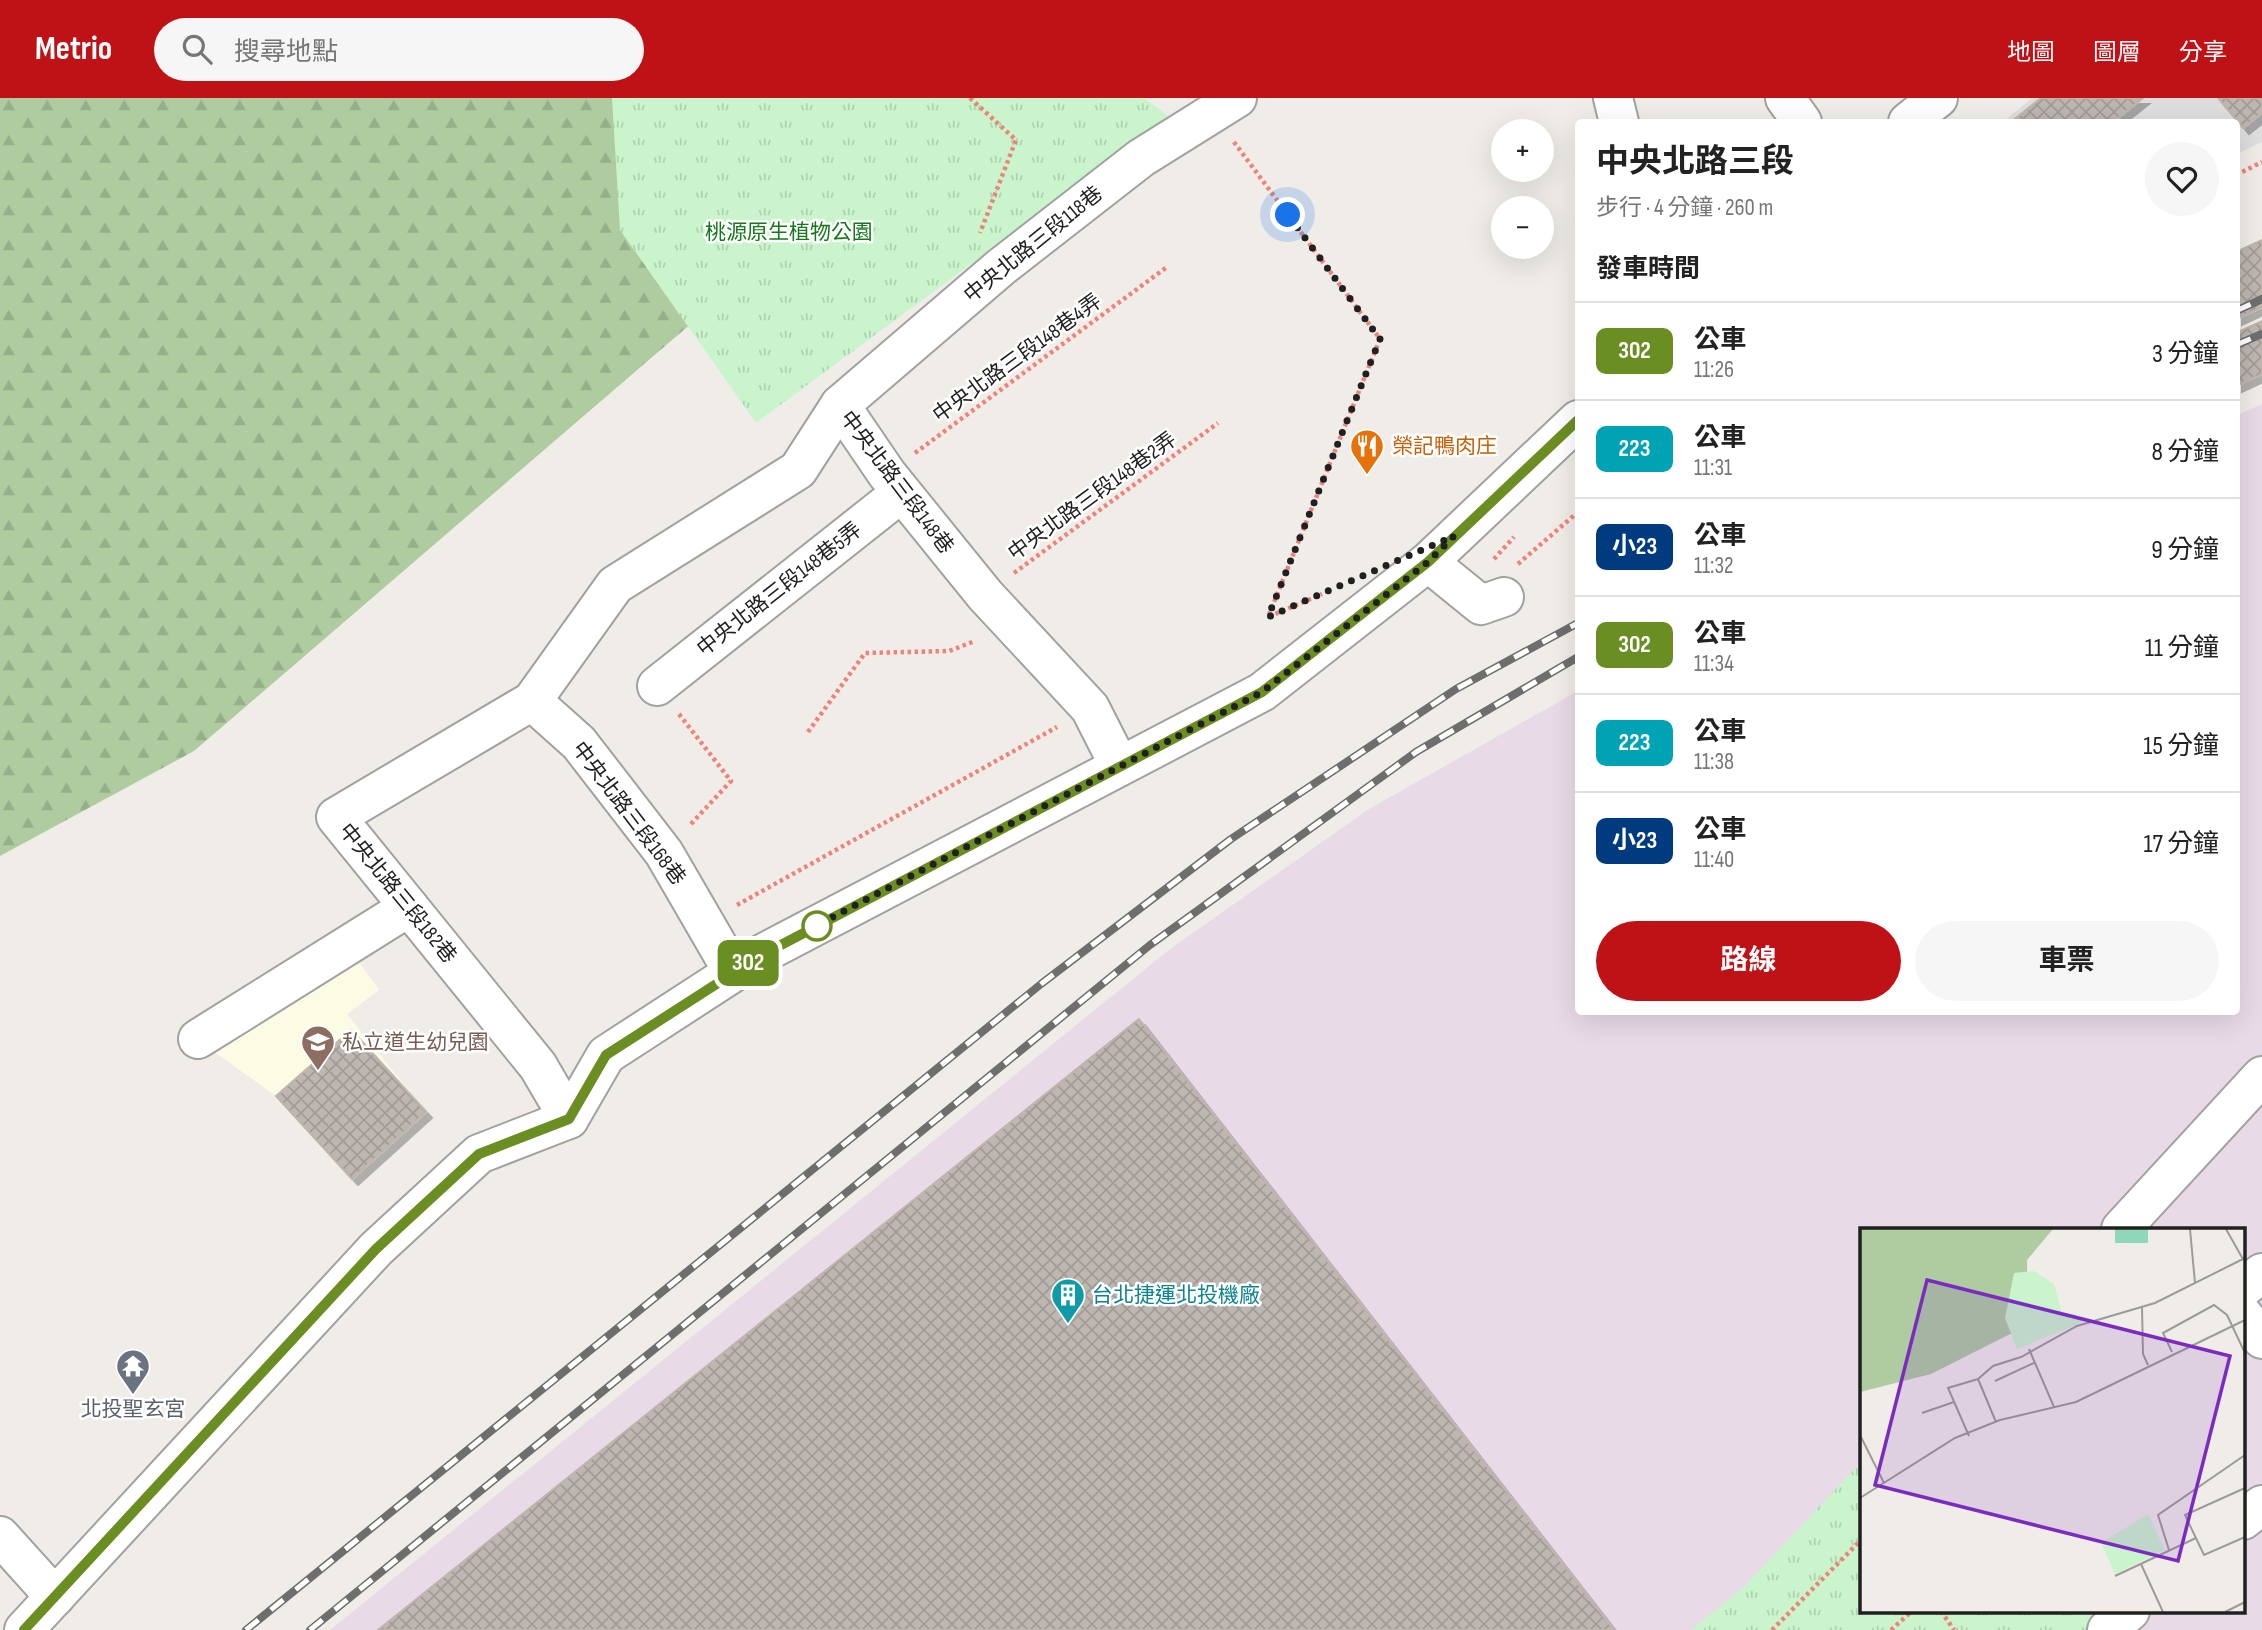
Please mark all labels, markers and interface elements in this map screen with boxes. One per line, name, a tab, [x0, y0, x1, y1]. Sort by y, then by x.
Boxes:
search box	[154, 18, 644, 81]
text: Metrio	[35, 29, 112, 69]
icon: search	[178, 30, 216, 68]
text: 搜尋地點	[234, 37, 338, 68]
text: 地圖	[2007, 38, 2055, 67]
text: 圖層	[2093, 38, 2141, 67]
text: 分享	[2179, 38, 2227, 67]
map controls	[1491, 119, 1554, 259]
button: +	[1491, 119, 1554, 182]
text: 中央北路三段	[1596, 142, 1794, 182]
button: heart	[2145, 142, 2219, 216]
street label: 中央北路三段118巷	[959, 181, 1108, 308]
text: 步行 · 4 分鐘 · 260 m	[1596, 194, 1773, 222]
button: −	[1491, 196, 1554, 259]
your location	[1270, 197, 1305, 232]
park label: 桃源原生植物公園	[705, 220, 873, 245]
text: 發車時間	[1596, 254, 1700, 285]
street label: 中央北路三段148巷4弄	[928, 289, 1106, 428]
text: 公車	[1694, 325, 1746, 356]
text: 302	[1618, 336, 1651, 365]
text: 3 分鐘	[2152, 339, 2219, 370]
text: 11:26	[1694, 356, 1734, 384]
street label: 中央北路三段148巷	[835, 406, 958, 559]
text: 公車	[1694, 423, 1746, 454]
street label: 中央北路三段148巷2弄	[1003, 427, 1181, 566]
restaurant icon: 榮記鴨肉庄	[1348, 427, 1386, 476]
place label: 榮記鴨肉庄	[1392, 434, 1497, 459]
text: 223	[1619, 434, 1650, 463]
text: 8 分鐘	[2151, 437, 2219, 468]
text: 11:31	[1694, 454, 1732, 482]
street label: 中央北路三段148巷5弄	[692, 517, 867, 661]
text: 公車	[1694, 521, 1746, 552]
text: 小23	[1612, 532, 1657, 561]
text: 9 分鐘	[2151, 535, 2219, 566]
text: 11:32	[1694, 552, 1734, 580]
text: 公車	[1694, 619, 1746, 650]
text: 302	[1618, 630, 1651, 659]
text: 11 分鐘	[2145, 633, 2219, 664]
text: 11:34	[1694, 650, 1734, 678]
text: 公車	[1694, 717, 1746, 748]
text: 223	[1619, 728, 1650, 757]
text: 15 分鐘	[2143, 731, 2219, 762]
street label: 中央北路三段168巷	[567, 737, 691, 890]
text: 11:38	[1694, 748, 1734, 776]
text: 公車	[1694, 815, 1746, 846]
street label: 中央北路三段182巷	[334, 818, 462, 968]
text: 小23	[1612, 826, 1657, 855]
text: 17 分鐘	[2143, 829, 2219, 860]
text: 11:40	[1694, 846, 1734, 874]
unlabelled marker	[802, 911, 832, 941]
button: 路線	[1596, 921, 1901, 1001]
button: 車票	[1915, 921, 2219, 1001]
line badge: 302	[708, 940, 788, 986]
text: 302	[732, 948, 764, 977]
school or university icon: 私立道生幼兒園	[299, 1023, 337, 1072]
place label: 私立道生幼兒園	[342, 1030, 489, 1055]
inset map	[1860, 1228, 2244, 1612]
building icon: 台北捷運北投機廠	[1049, 1276, 1087, 1325]
place label: 台北捷運北投機廠	[1092, 1283, 1260, 1308]
temple icon: 北投聖玄宮	[114, 1347, 152, 1396]
place label: 北投聖玄宮	[81, 1397, 186, 1422]

